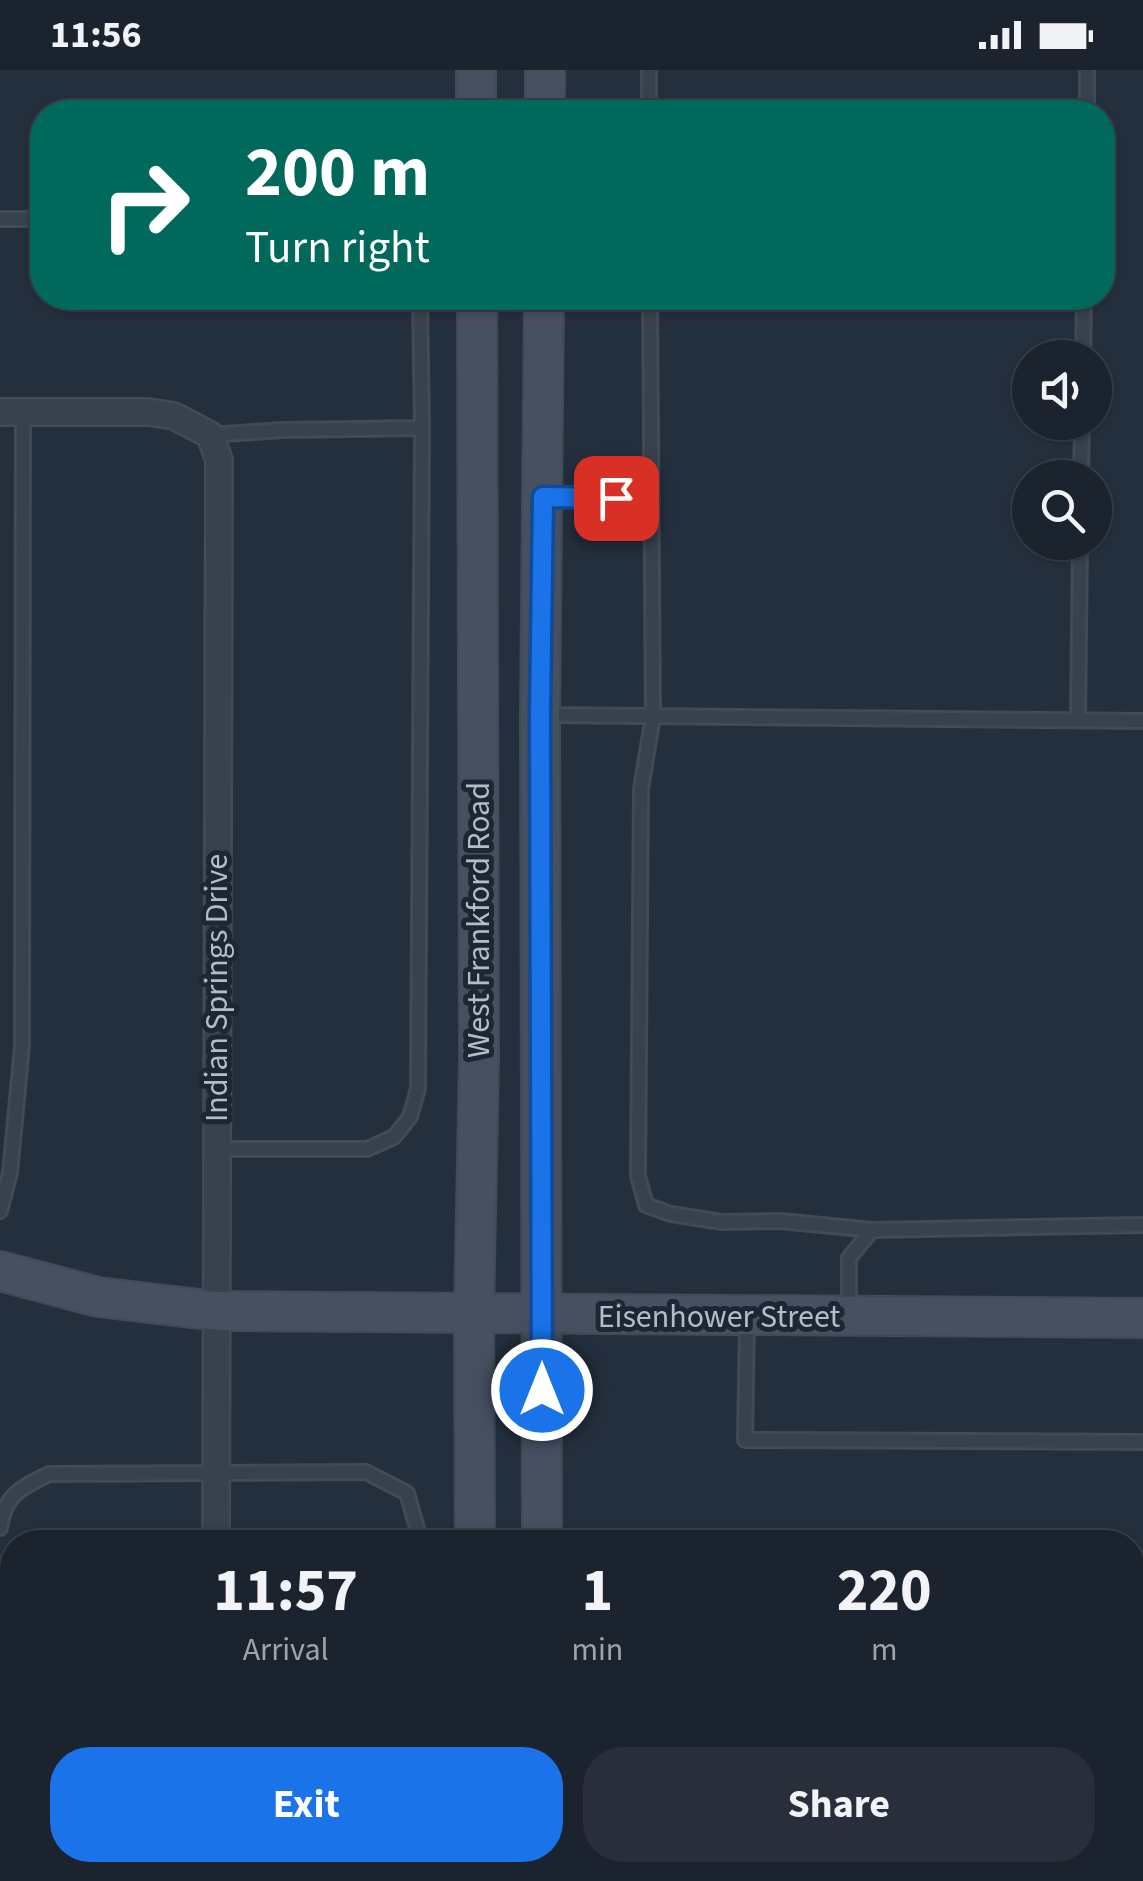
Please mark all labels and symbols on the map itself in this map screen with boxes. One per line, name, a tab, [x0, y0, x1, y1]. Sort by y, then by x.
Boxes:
pin	[574, 456, 659, 541]
street label: West Frankford Road	[456, 782, 502, 1058]
street label: Indian Springs Drive	[194, 854, 240, 1122]
street label: Eisenhower Street	[598, 1294, 840, 1340]
position arrow	[490, 1338, 594, 1442]

